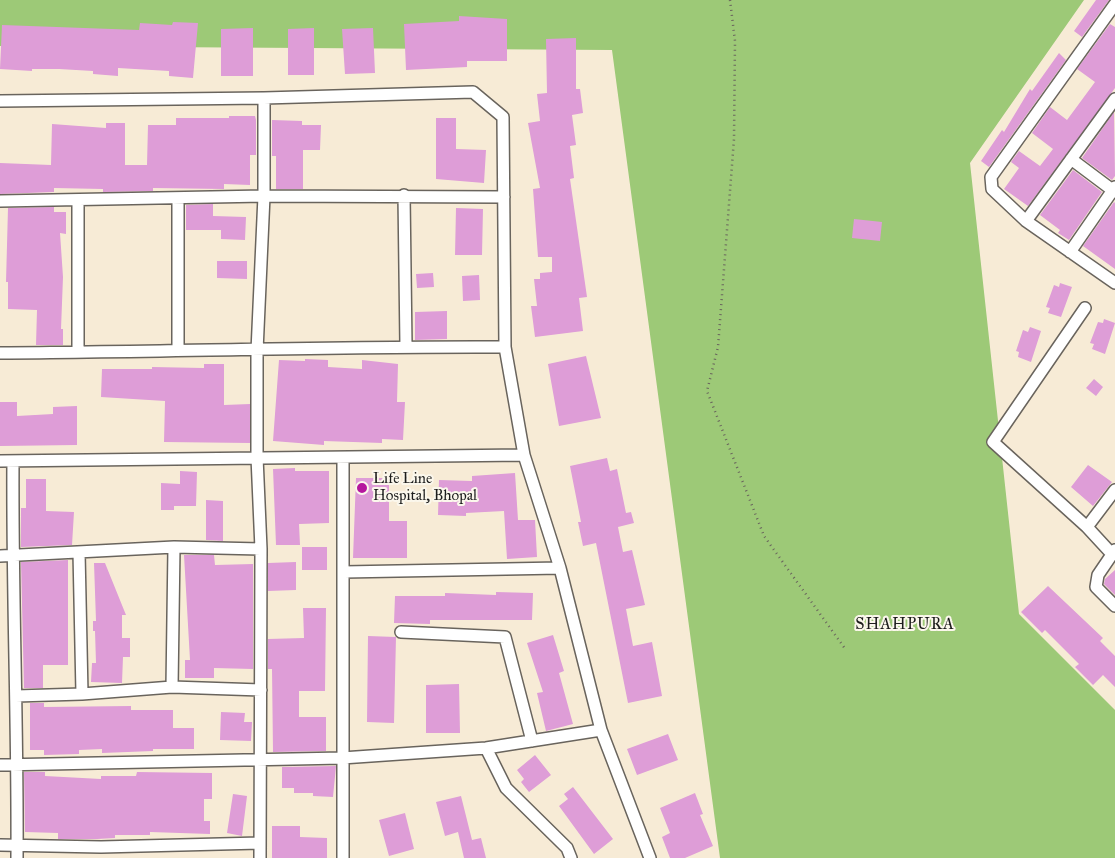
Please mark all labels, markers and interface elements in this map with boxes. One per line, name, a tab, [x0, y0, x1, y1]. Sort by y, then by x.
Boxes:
place label: Life Line Hospital, Bhopal	[373, 470, 477, 505]
marker: Life Line Hospital, Bhopal	[355, 481, 369, 495]
district label: SHAHPURA	[854, 615, 956, 635]

